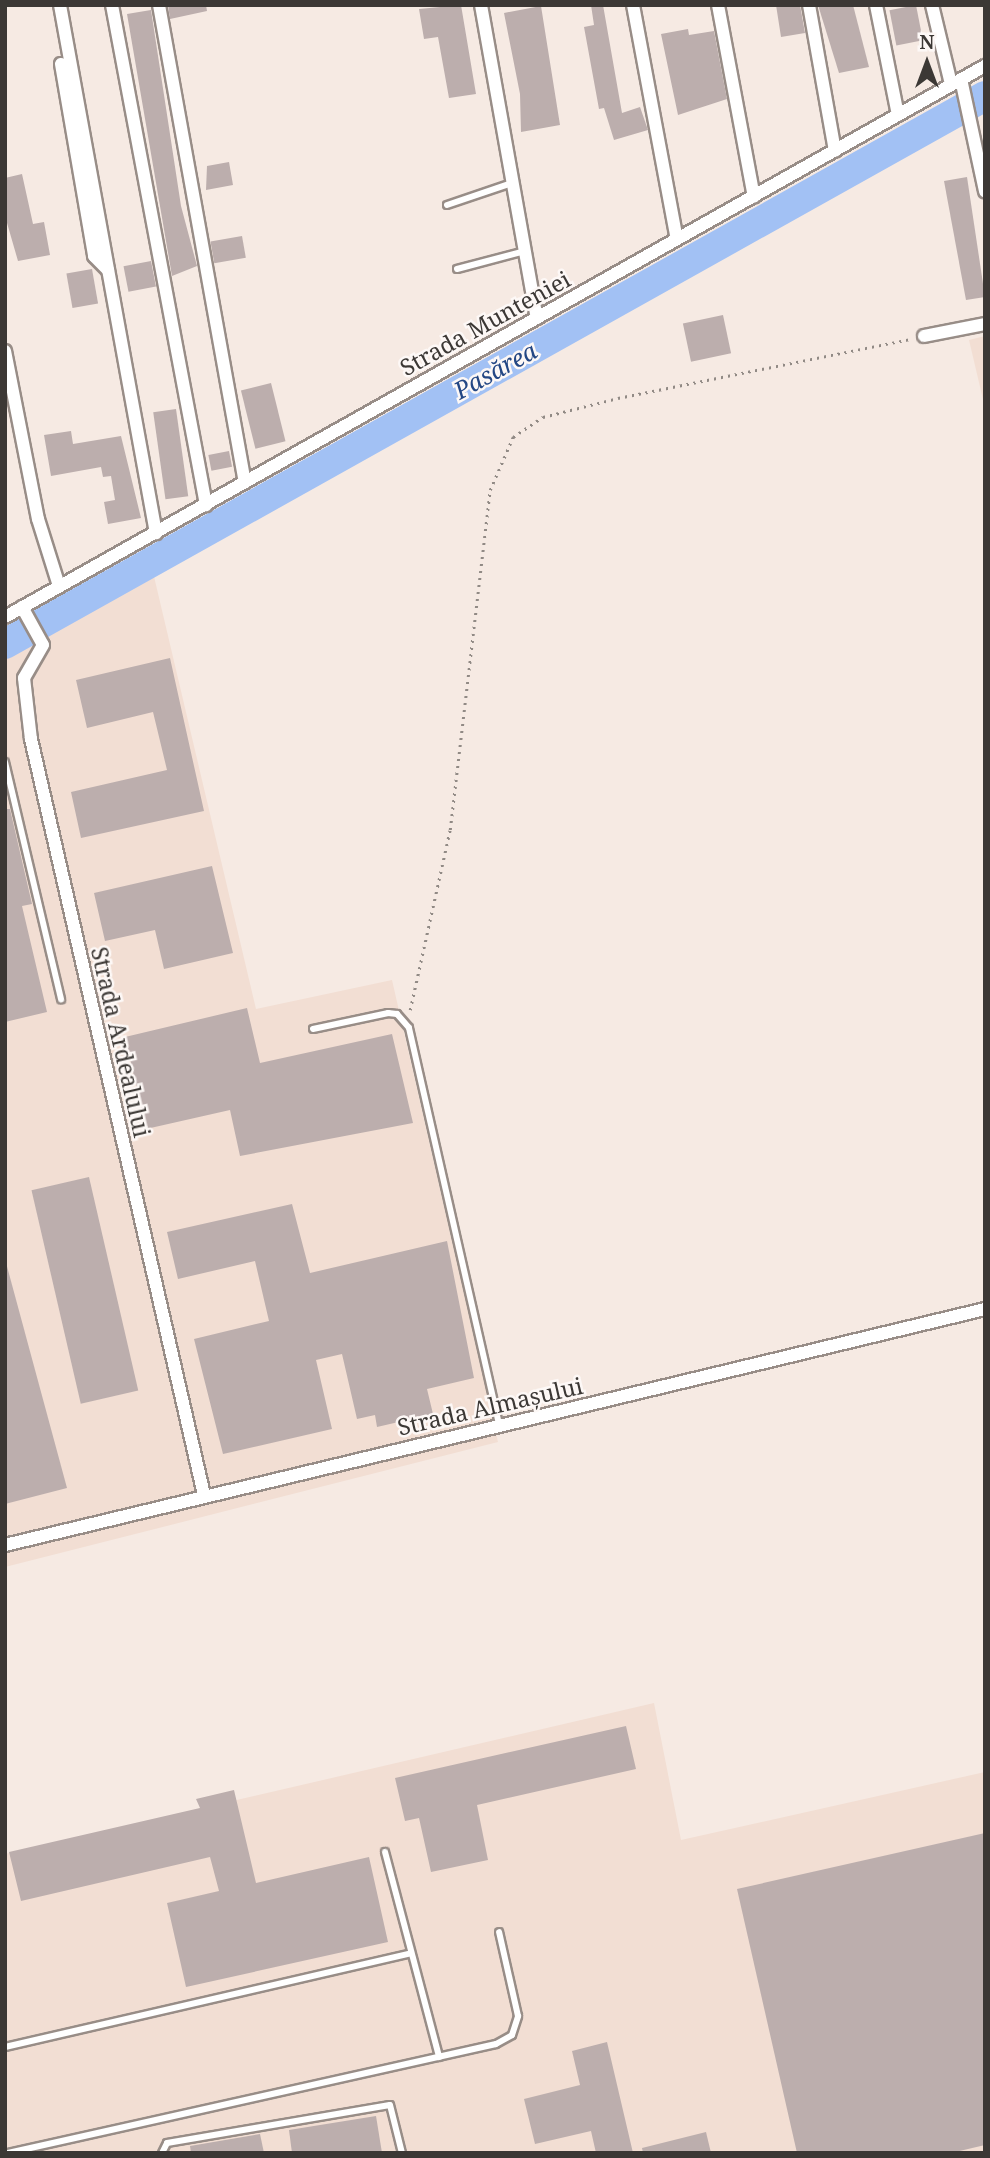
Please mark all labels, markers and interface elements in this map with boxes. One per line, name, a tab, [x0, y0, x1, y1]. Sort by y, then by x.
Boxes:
north arrow	[892, 28, 962, 98]
text: N	[920, 29, 934, 55]
street label: Strada Munteniei	[395, 265, 575, 381]
water label: Pasărea	[449, 336, 541, 404]
street label: Strada Ardealului	[86, 944, 156, 1140]
street label: Strada Almașului	[395, 1371, 585, 1441]

